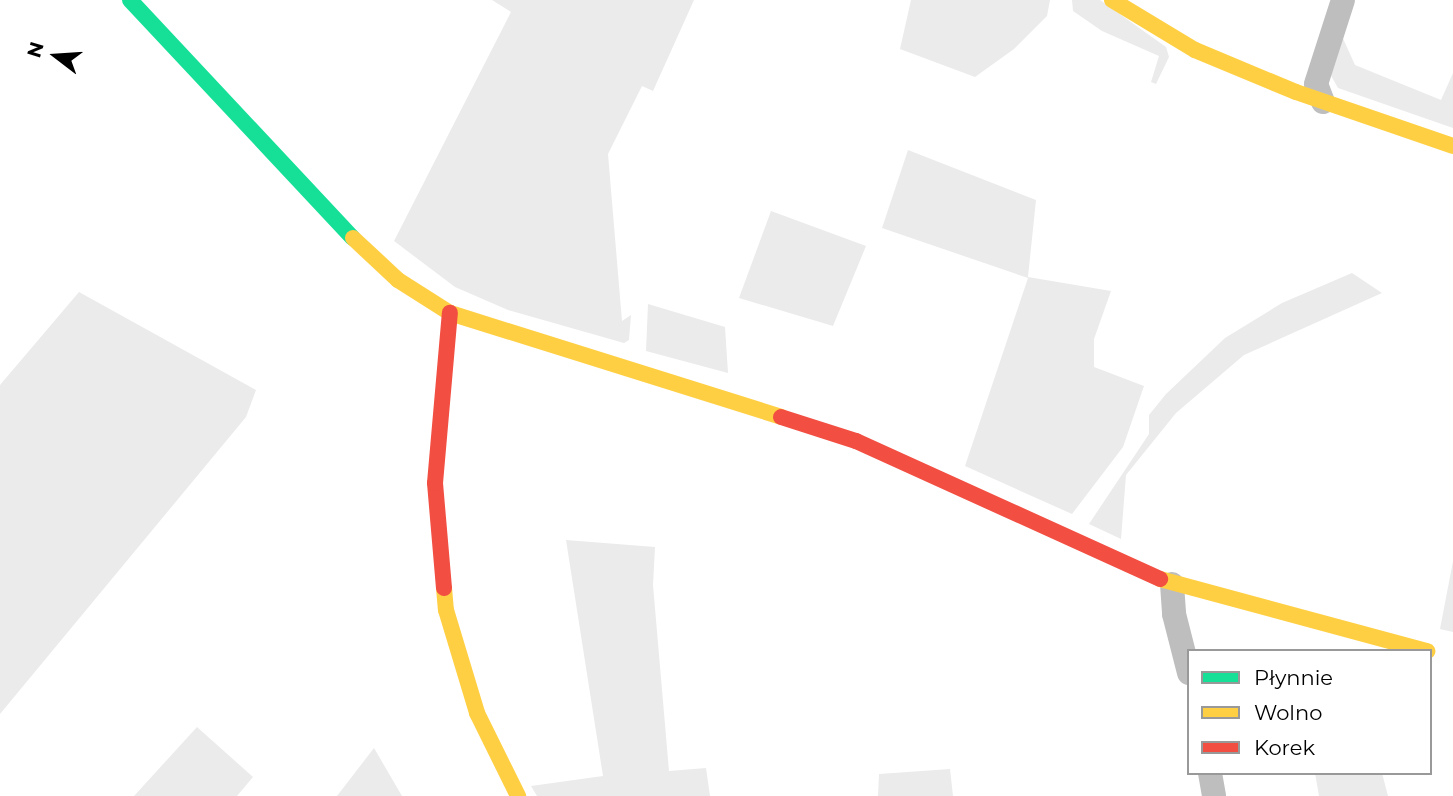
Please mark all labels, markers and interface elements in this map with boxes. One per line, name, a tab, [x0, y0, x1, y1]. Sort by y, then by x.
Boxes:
north arrow	[21, 21, 91, 91]
text: N	[22, 39, 49, 60]
legend	[1187, 649, 1432, 775]
text: Płynnie	[1254, 665, 1333, 690]
text: Wolno	[1254, 700, 1322, 725]
text: Korek	[1254, 735, 1315, 760]

